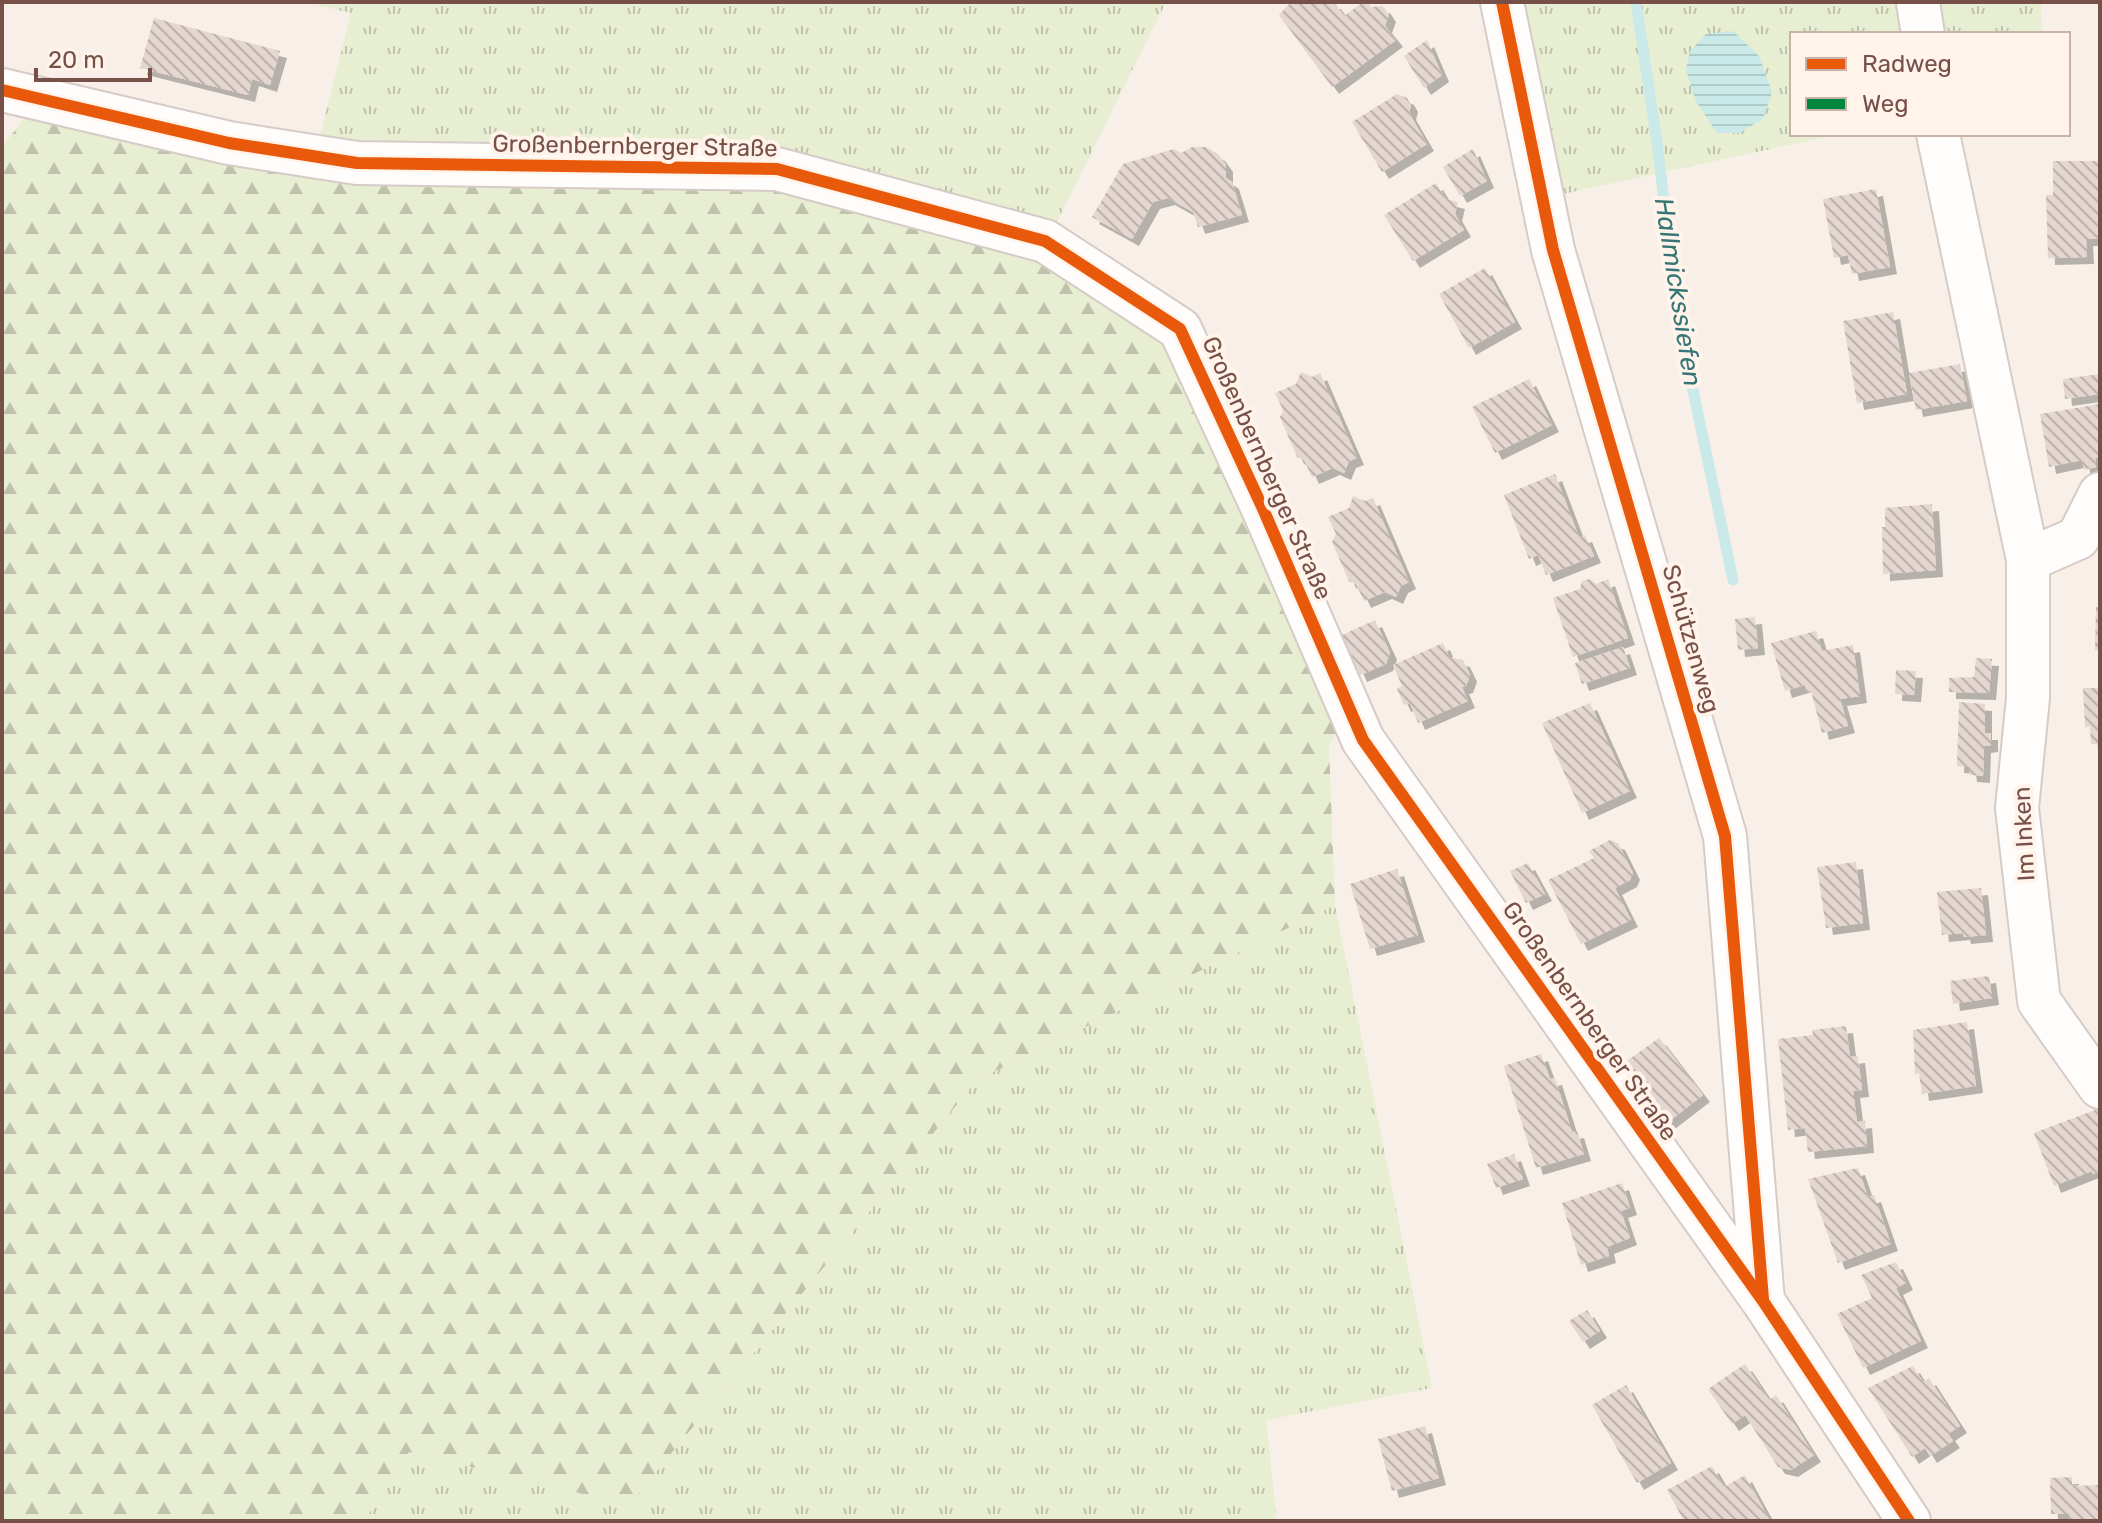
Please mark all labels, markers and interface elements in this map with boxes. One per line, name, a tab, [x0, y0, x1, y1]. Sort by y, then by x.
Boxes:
scale bar	[36, 32, 150, 82]
legend	[1790, 32, 2070, 136]
text: 20 m	[48, 46, 105, 74]
text: Radweg	[1862, 50, 1952, 78]
text: Weg	[1862, 90, 1909, 118]
street label: Großenbernberger Straße	[492, 130, 778, 162]
water label: Hallmickssiefen	[1648, 195, 1708, 389]
street label: Großenbernberger Straße	[1196, 332, 1338, 604]
street label: Schützenweg	[1656, 562, 1726, 716]
street label: Im Inken	[2008, 786, 2040, 882]
street label: Großenbernberger Straße	[1497, 896, 1683, 1146]

